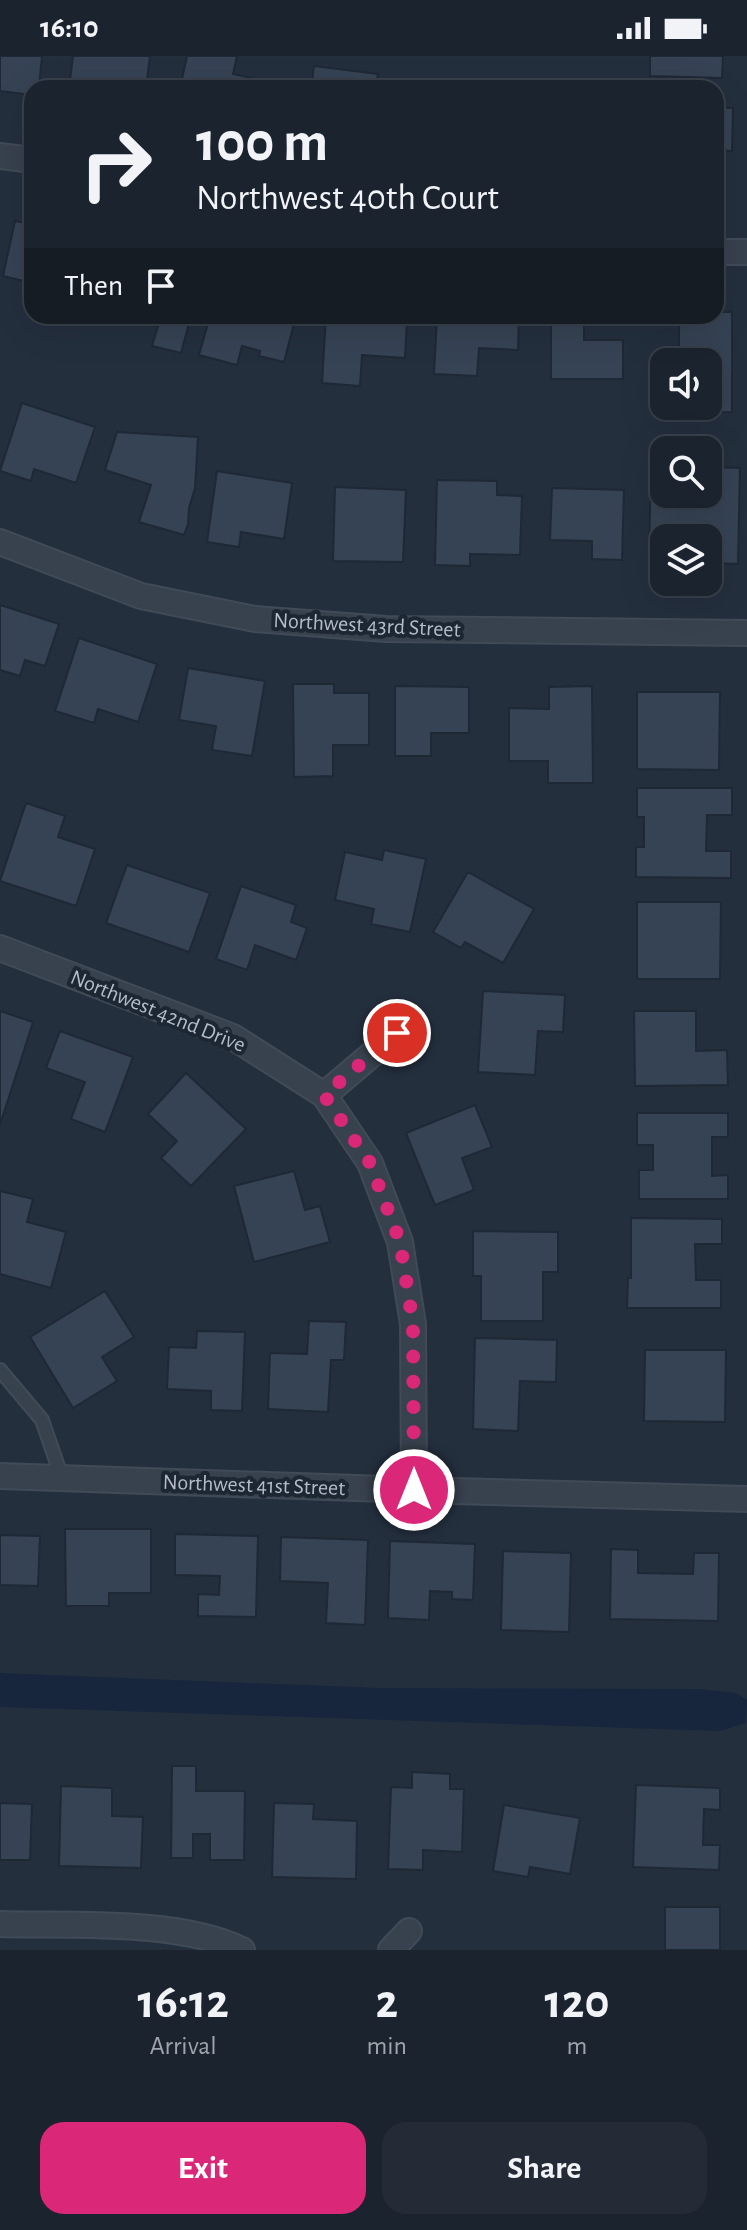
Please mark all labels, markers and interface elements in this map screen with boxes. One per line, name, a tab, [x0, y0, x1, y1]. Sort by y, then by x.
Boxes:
text: 16:10	[40, 13, 99, 43]
icon: right	[64, 112, 168, 216]
text: 100 m	[196, 115, 328, 171]
text: Northwest 40th Court	[196, 180, 499, 216]
icon: arrive	[139, 264, 183, 308]
text: Then	[64, 271, 123, 301]
map controls	[650, 348, 722, 596]
button: sound	[650, 348, 722, 420]
button: search	[650, 436, 722, 508]
button: layers	[650, 524, 722, 596]
street label: Northwest 43rd Street	[273, 609, 461, 641]
street label: Northwest 42nd Drive	[67, 966, 249, 1056]
pin	[363, 999, 431, 1067]
icon: arrive	[375, 1011, 419, 1055]
position arrow	[372, 1448, 456, 1532]
street label: Northwest 41st Street	[162, 1471, 346, 1499]
text: 16:12	[138, 1979, 229, 2027]
text: 2	[375, 1979, 398, 2027]
text: 120	[545, 1979, 609, 2027]
text: Arrival	[150, 2033, 217, 2059]
text: min	[366, 2033, 407, 2059]
text: m	[567, 2033, 587, 2059]
button: Exit	[40, 2122, 366, 2214]
button: Share	[382, 2122, 707, 2214]

